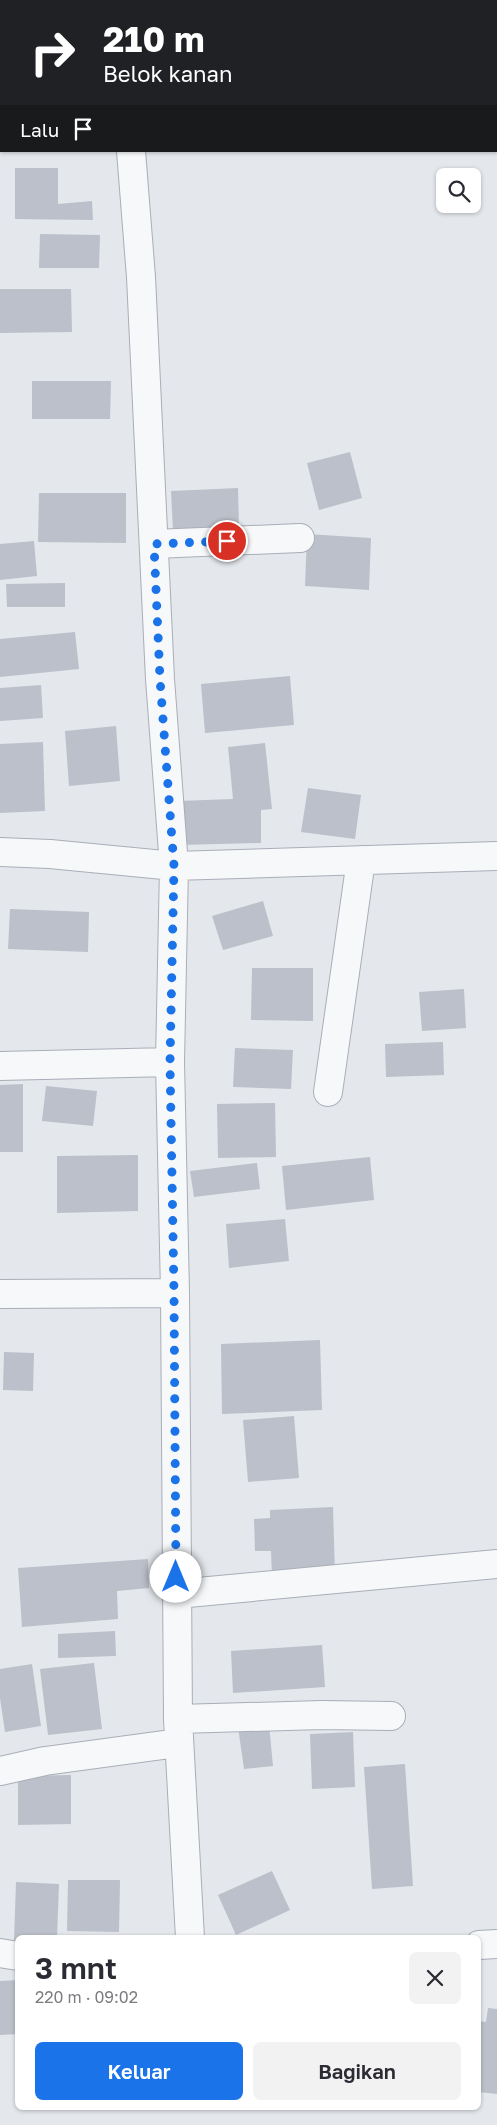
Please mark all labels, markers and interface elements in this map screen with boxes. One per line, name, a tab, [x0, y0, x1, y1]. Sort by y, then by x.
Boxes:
text: 210 m	[103, 18, 205, 60]
icon: right	[20, 20, 85, 85]
text: Belok kanan	[103, 60, 233, 87]
icon: arrive	[69, 115, 97, 143]
text: Lalu	[20, 118, 59, 141]
map controls	[436, 168, 481, 213]
button: search	[436, 168, 481, 213]
pin	[206, 520, 248, 562]
icon: arrive	[213, 527, 241, 555]
position arrow	[149, 1550, 201, 1602]
text: 3 mnt	[35, 1950, 117, 1986]
button: close	[409, 1952, 461, 2004]
text: 220 m · 09:02	[35, 1987, 138, 2007]
button: Keluar	[35, 2042, 243, 2100]
button: Bagikan	[253, 2042, 461, 2100]

